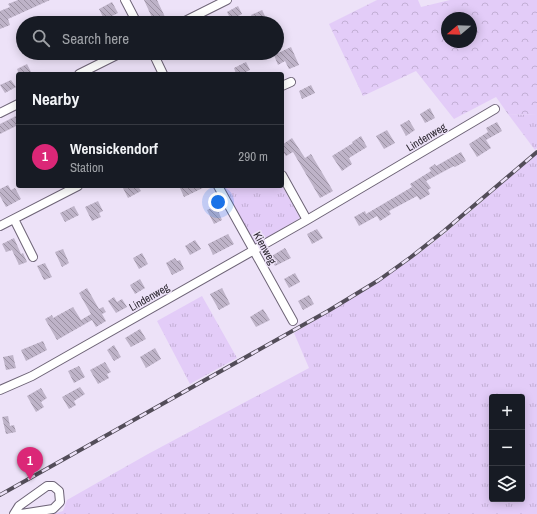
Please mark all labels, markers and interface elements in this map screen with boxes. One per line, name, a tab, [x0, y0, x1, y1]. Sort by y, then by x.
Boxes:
north arrow	[441, 12, 477, 48]
search box	[16, 16, 284, 60]
icon: search	[30, 27, 52, 49]
text: Search here	[62, 28, 129, 49]
text: Nearby	[32, 87, 79, 110]
street label: Lindenweg	[403, 120, 449, 154]
text: Wensickendorf	[70, 138, 158, 159]
text: 1	[42, 148, 48, 165]
text: 290 m	[238, 148, 268, 165]
text: Station	[70, 159, 104, 176]
your location	[208, 192, 228, 212]
street label: Kienweg	[250, 229, 280, 267]
street label: Lindenweg	[126, 280, 172, 314]
map controls	[489, 394, 525, 502]
button: +	[489, 394, 525, 430]
button: −	[489, 430, 525, 466]
pin: 1	[17, 447, 43, 480]
button: layers	[489, 466, 525, 502]

